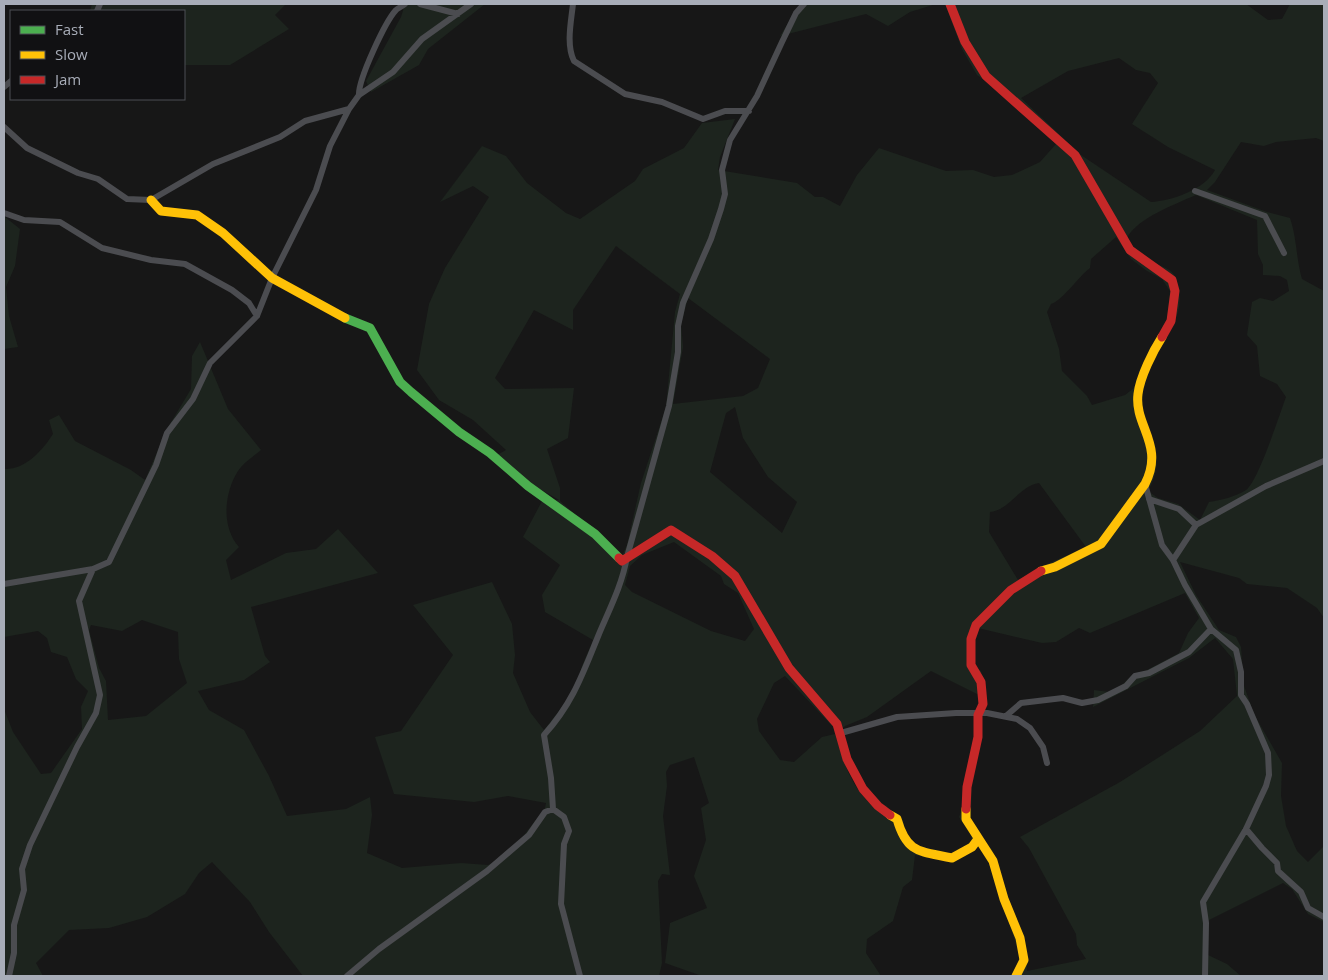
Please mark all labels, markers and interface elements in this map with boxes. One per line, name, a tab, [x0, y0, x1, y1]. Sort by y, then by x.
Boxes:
legend	[10, 10, 185, 100]
text: Fast	[55, 19, 84, 39]
text: Slow	[55, 44, 88, 64]
text: Jam	[53, 69, 81, 89]

